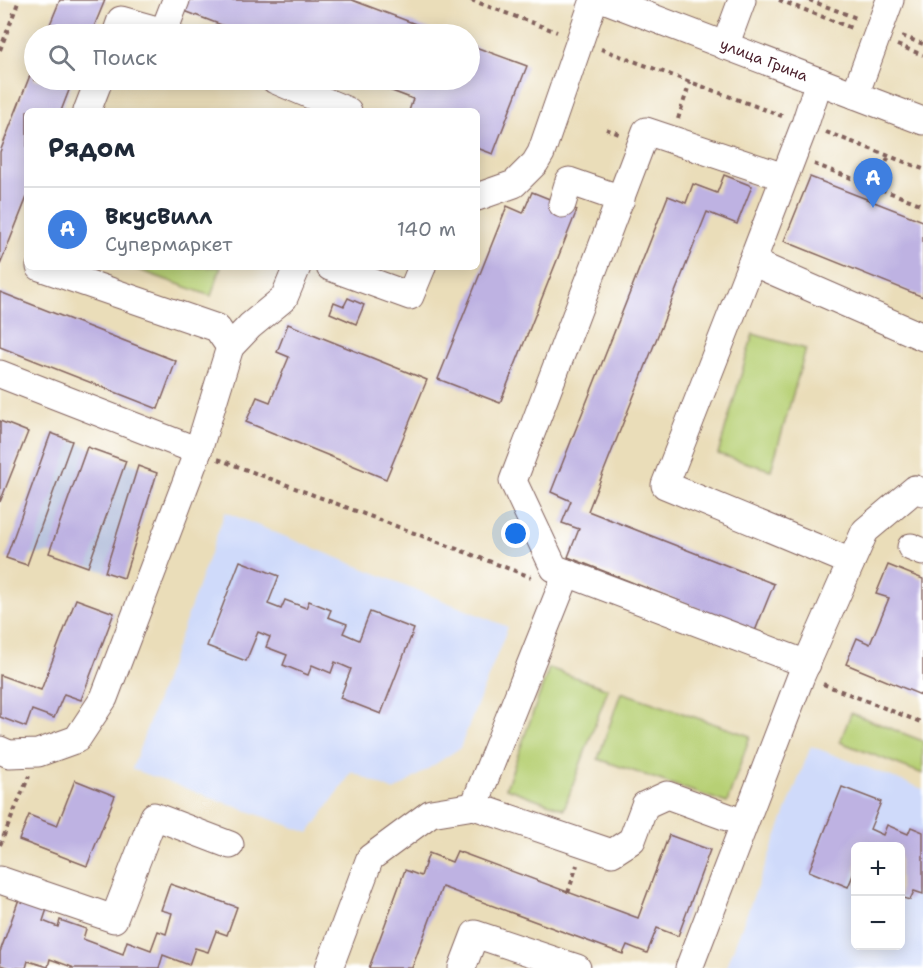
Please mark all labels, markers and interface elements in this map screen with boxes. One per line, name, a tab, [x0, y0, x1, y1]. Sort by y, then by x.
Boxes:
search box	[24, 24, 480, 90]
street label: улица Грина	[717, 34, 812, 86]
icon: search	[45, 41, 78, 74]
text: Поиск	[93, 43, 157, 72]
text: Рядом	[48, 130, 135, 165]
pin: A	[854, 158, 892, 208]
text: ВкусВилл	[105, 202, 212, 231]
text: A	[60, 216, 75, 242]
text: 140 m	[397, 216, 456, 242]
text: Супермаркет	[105, 231, 232, 257]
your location	[501, 519, 530, 548]
map controls	[851, 842, 905, 950]
button: +	[851, 842, 905, 896]
button: −	[851, 896, 905, 950]

